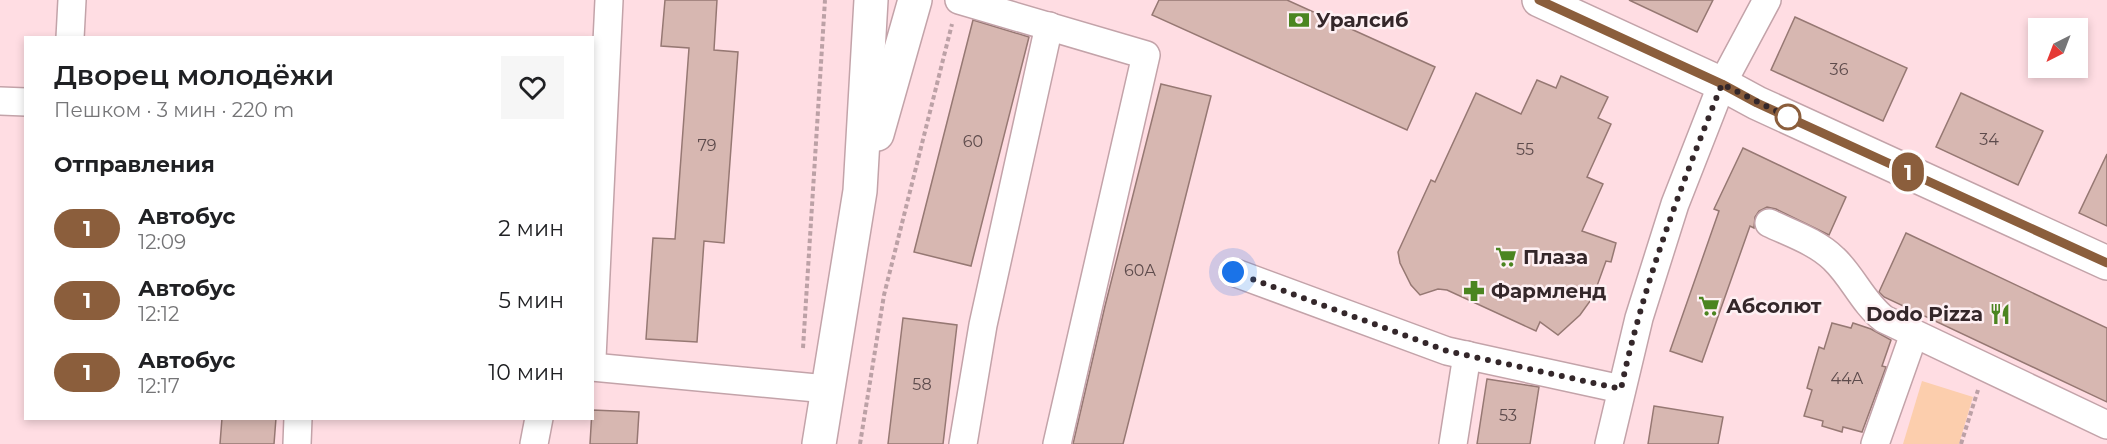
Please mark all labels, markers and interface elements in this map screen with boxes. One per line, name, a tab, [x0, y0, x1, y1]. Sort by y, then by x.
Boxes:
bank icon: Уралсиб	[1287, 8, 1311, 32]
place label: Уралсиб	[1316, 8, 1408, 32]
north arrow	[2028, 18, 2088, 78]
map controls	[2028, 18, 2088, 78]
button: heart	[501, 56, 564, 119]
text: Дворец молодёжи	[54, 58, 334, 92]
house number: 36	[1830, 60, 1849, 79]
text: Пешком · 3 мин · 220 m	[54, 98, 294, 122]
unlabelled marker	[1775, 104, 1801, 130]
house number: 34	[1979, 130, 1999, 149]
house number: 60	[963, 132, 983, 151]
house number: 79	[697, 136, 717, 155]
house number: 55	[1516, 140, 1534, 159]
text: Отправления	[54, 151, 215, 178]
line badge: 1	[1888, 152, 1928, 192]
text: 1	[1904, 160, 1912, 185]
text: Автобус	[138, 203, 236, 230]
text: 2 мин	[498, 215, 564, 242]
text: 1	[83, 216, 91, 241]
text: 12:09	[138, 230, 186, 254]
supermarket icon: Плаза	[1494, 245, 1518, 269]
place label: Плаза	[1523, 245, 1588, 269]
your location	[1218, 257, 1248, 287]
house number: 60А	[1124, 261, 1156, 280]
text: Автобус	[138, 275, 236, 302]
pharmacy icon: Фармленд	[1462, 279, 1486, 303]
place label: Фармленд	[1491, 279, 1606, 303]
text: 5 мин	[498, 287, 564, 314]
text: 1	[83, 288, 91, 313]
supermarket icon: Абсолют	[1697, 294, 1721, 318]
place label: Абсолют	[1726, 294, 1822, 318]
text: 12:12	[138, 302, 179, 326]
place label: Dodo Pizza	[1866, 302, 1983, 326]
restaurant icon: Dodo Pizza	[1988, 302, 2012, 326]
text: Автобус	[138, 347, 236, 374]
text: 10 мин	[488, 359, 564, 386]
text: 1	[83, 360, 91, 385]
house number: 44А	[1830, 369, 1864, 388]
text: 12:17	[138, 374, 180, 398]
house number: 58	[912, 375, 932, 394]
house number: 53	[1499, 406, 1517, 425]

